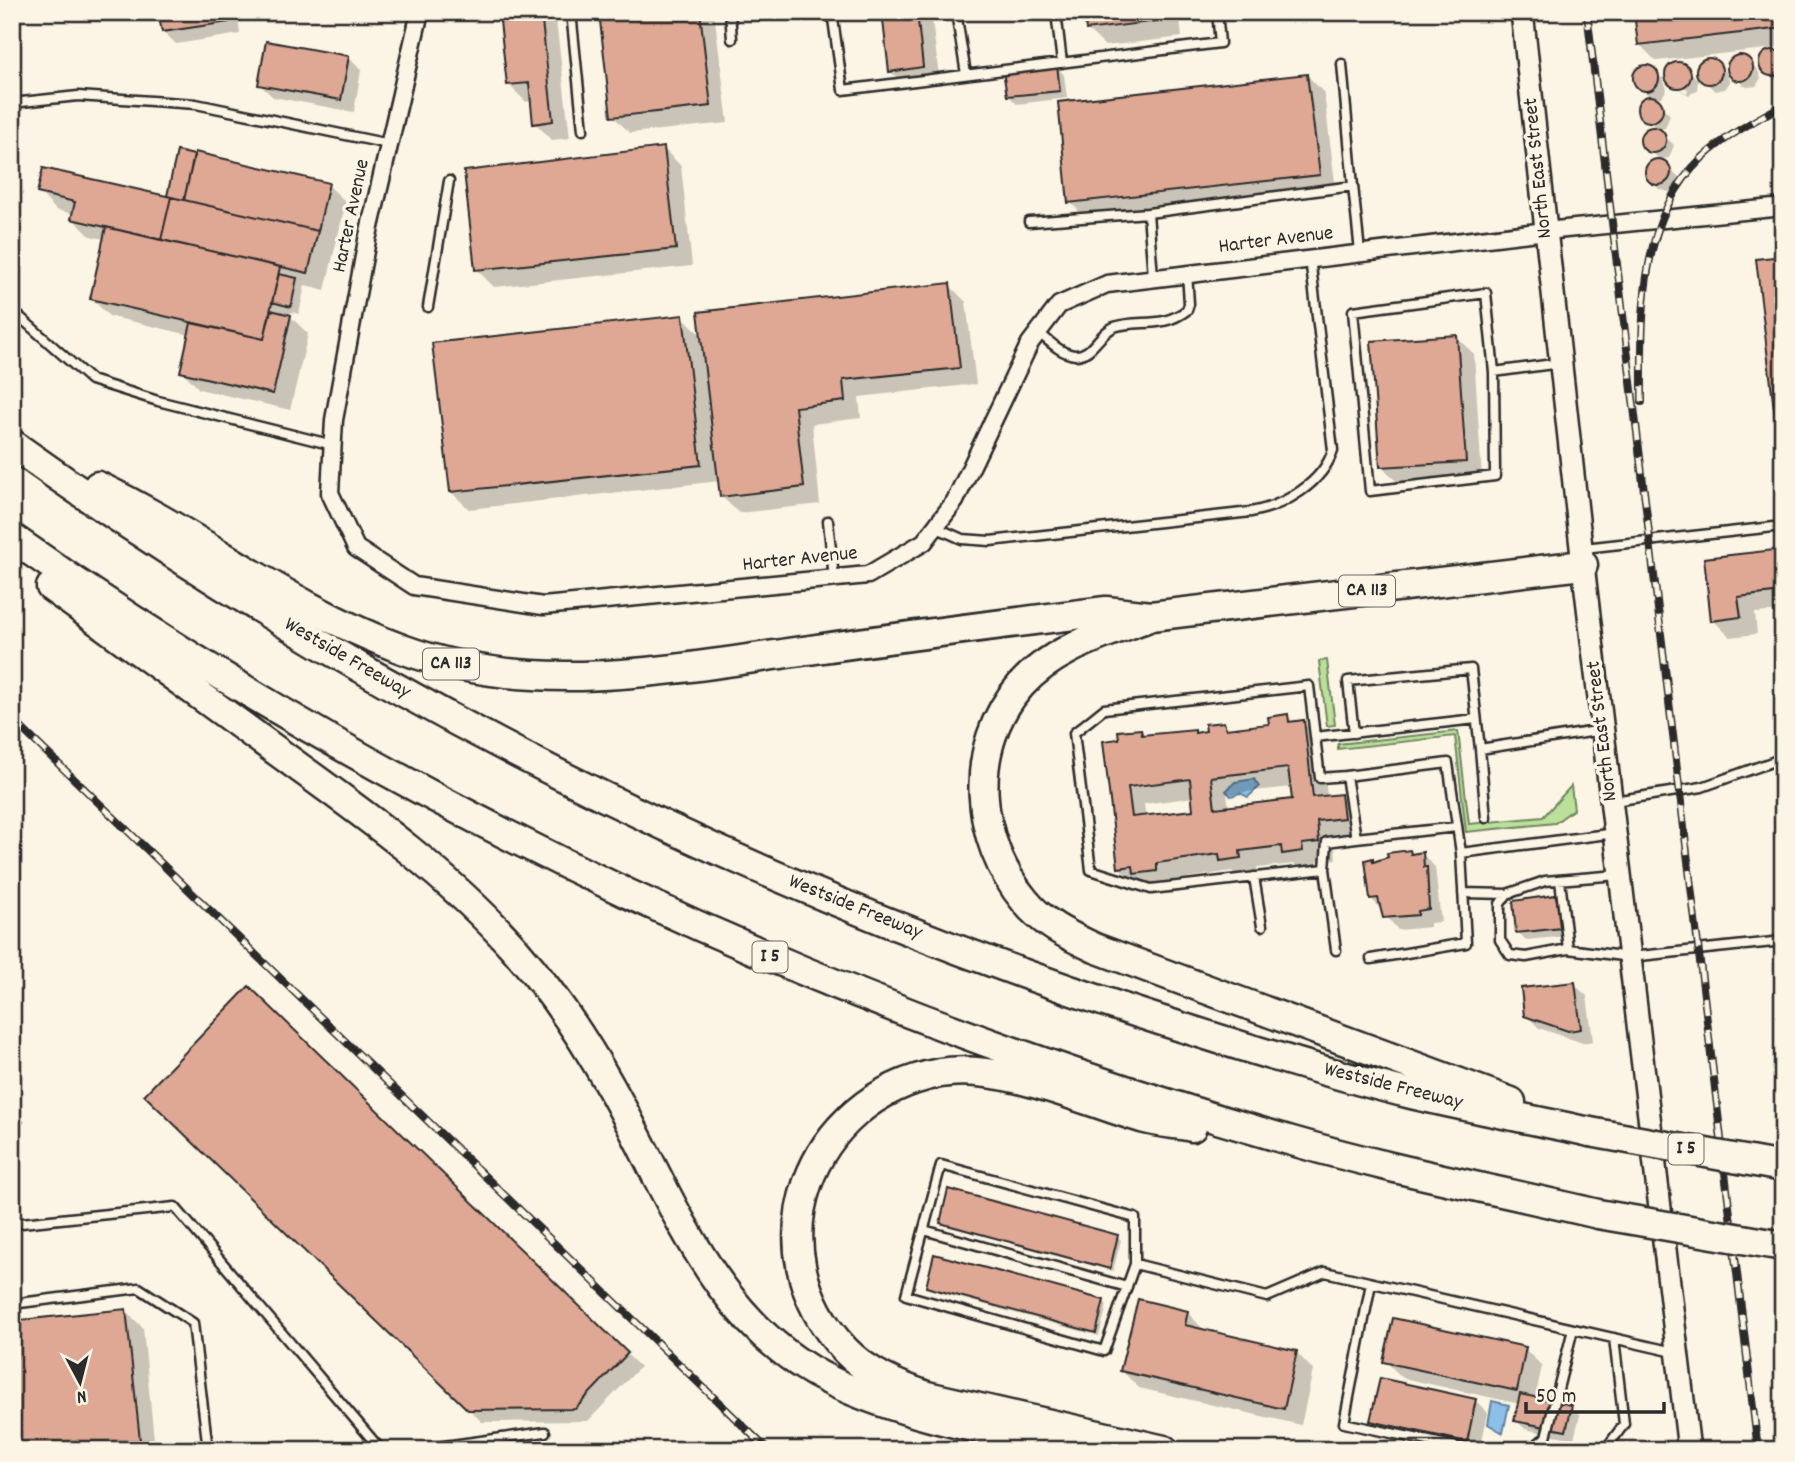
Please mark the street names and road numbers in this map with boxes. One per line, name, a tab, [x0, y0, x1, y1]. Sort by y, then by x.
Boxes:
street label: North East Street	[1517, 96, 1561, 240]
street label: Harter Avenue	[325, 156, 379, 276]
street label: Harter Avenue	[1217, 219, 1335, 263]
street label: Harter Avenue	[741, 539, 859, 581]
road number: CA 113	[1339, 576, 1395, 606]
street label: Westside Freeway	[278, 611, 416, 708]
road number: CA 113	[423, 649, 479, 680]
street label: North East Street	[1579, 659, 1627, 803]
street label: Westside Freeway	[784, 867, 927, 949]
road number: I 5	[752, 942, 788, 973]
street label: Westside Freeway	[1320, 1055, 1466, 1119]
road number: I 5	[1668, 1134, 1704, 1164]

